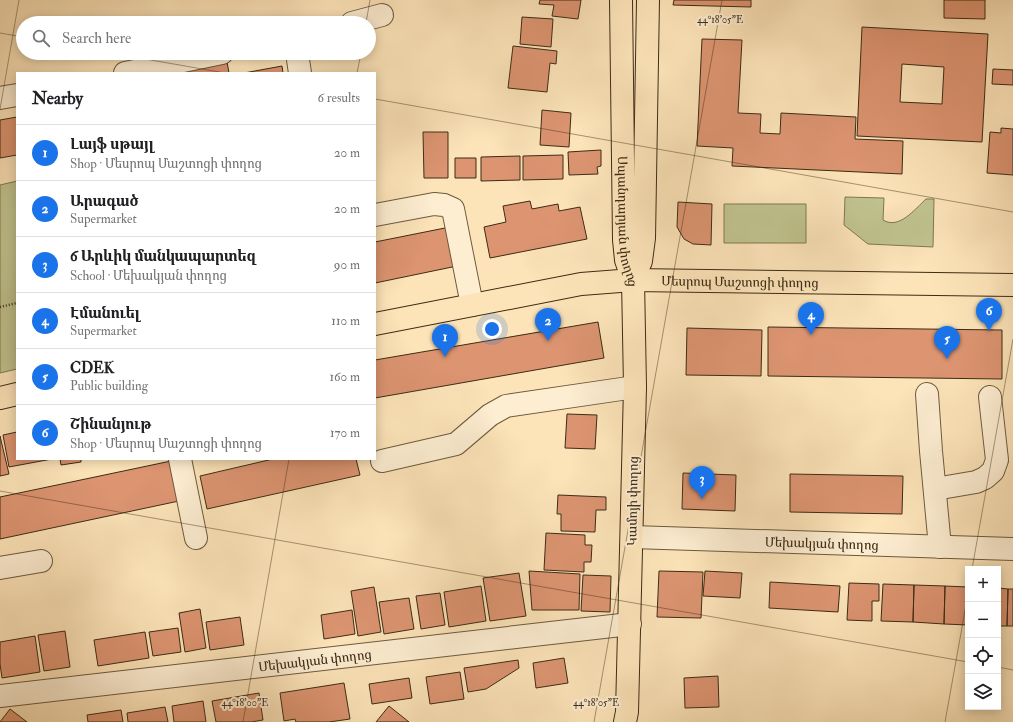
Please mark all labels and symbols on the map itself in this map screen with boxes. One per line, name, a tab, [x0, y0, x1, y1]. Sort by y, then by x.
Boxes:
text: 44°18'05"E	[697, 14, 743, 26]
street label: Սպանդարյան փողոց	[614, 156, 640, 287]
street label: Մեսրոպ Մաշտոցի փողոց	[661, 273, 819, 291]
pin: 6	[976, 298, 1002, 331]
pin: 4	[798, 302, 824, 335]
pin: 2	[535, 308, 561, 341]
your location	[482, 319, 502, 339]
pin: 1	[432, 324, 458, 357]
pin: 5	[934, 326, 960, 359]
street label: Կամոյի փողոց	[624, 456, 642, 546]
pin: 3	[689, 466, 715, 499]
street label: Մեխակյան փողոց	[765, 534, 879, 554]
street label: Մեխակյան փողոց	[258, 647, 373, 675]
text: 44°18'00"E	[222, 697, 268, 709]
text: 44°18'05"E	[573, 697, 619, 709]

